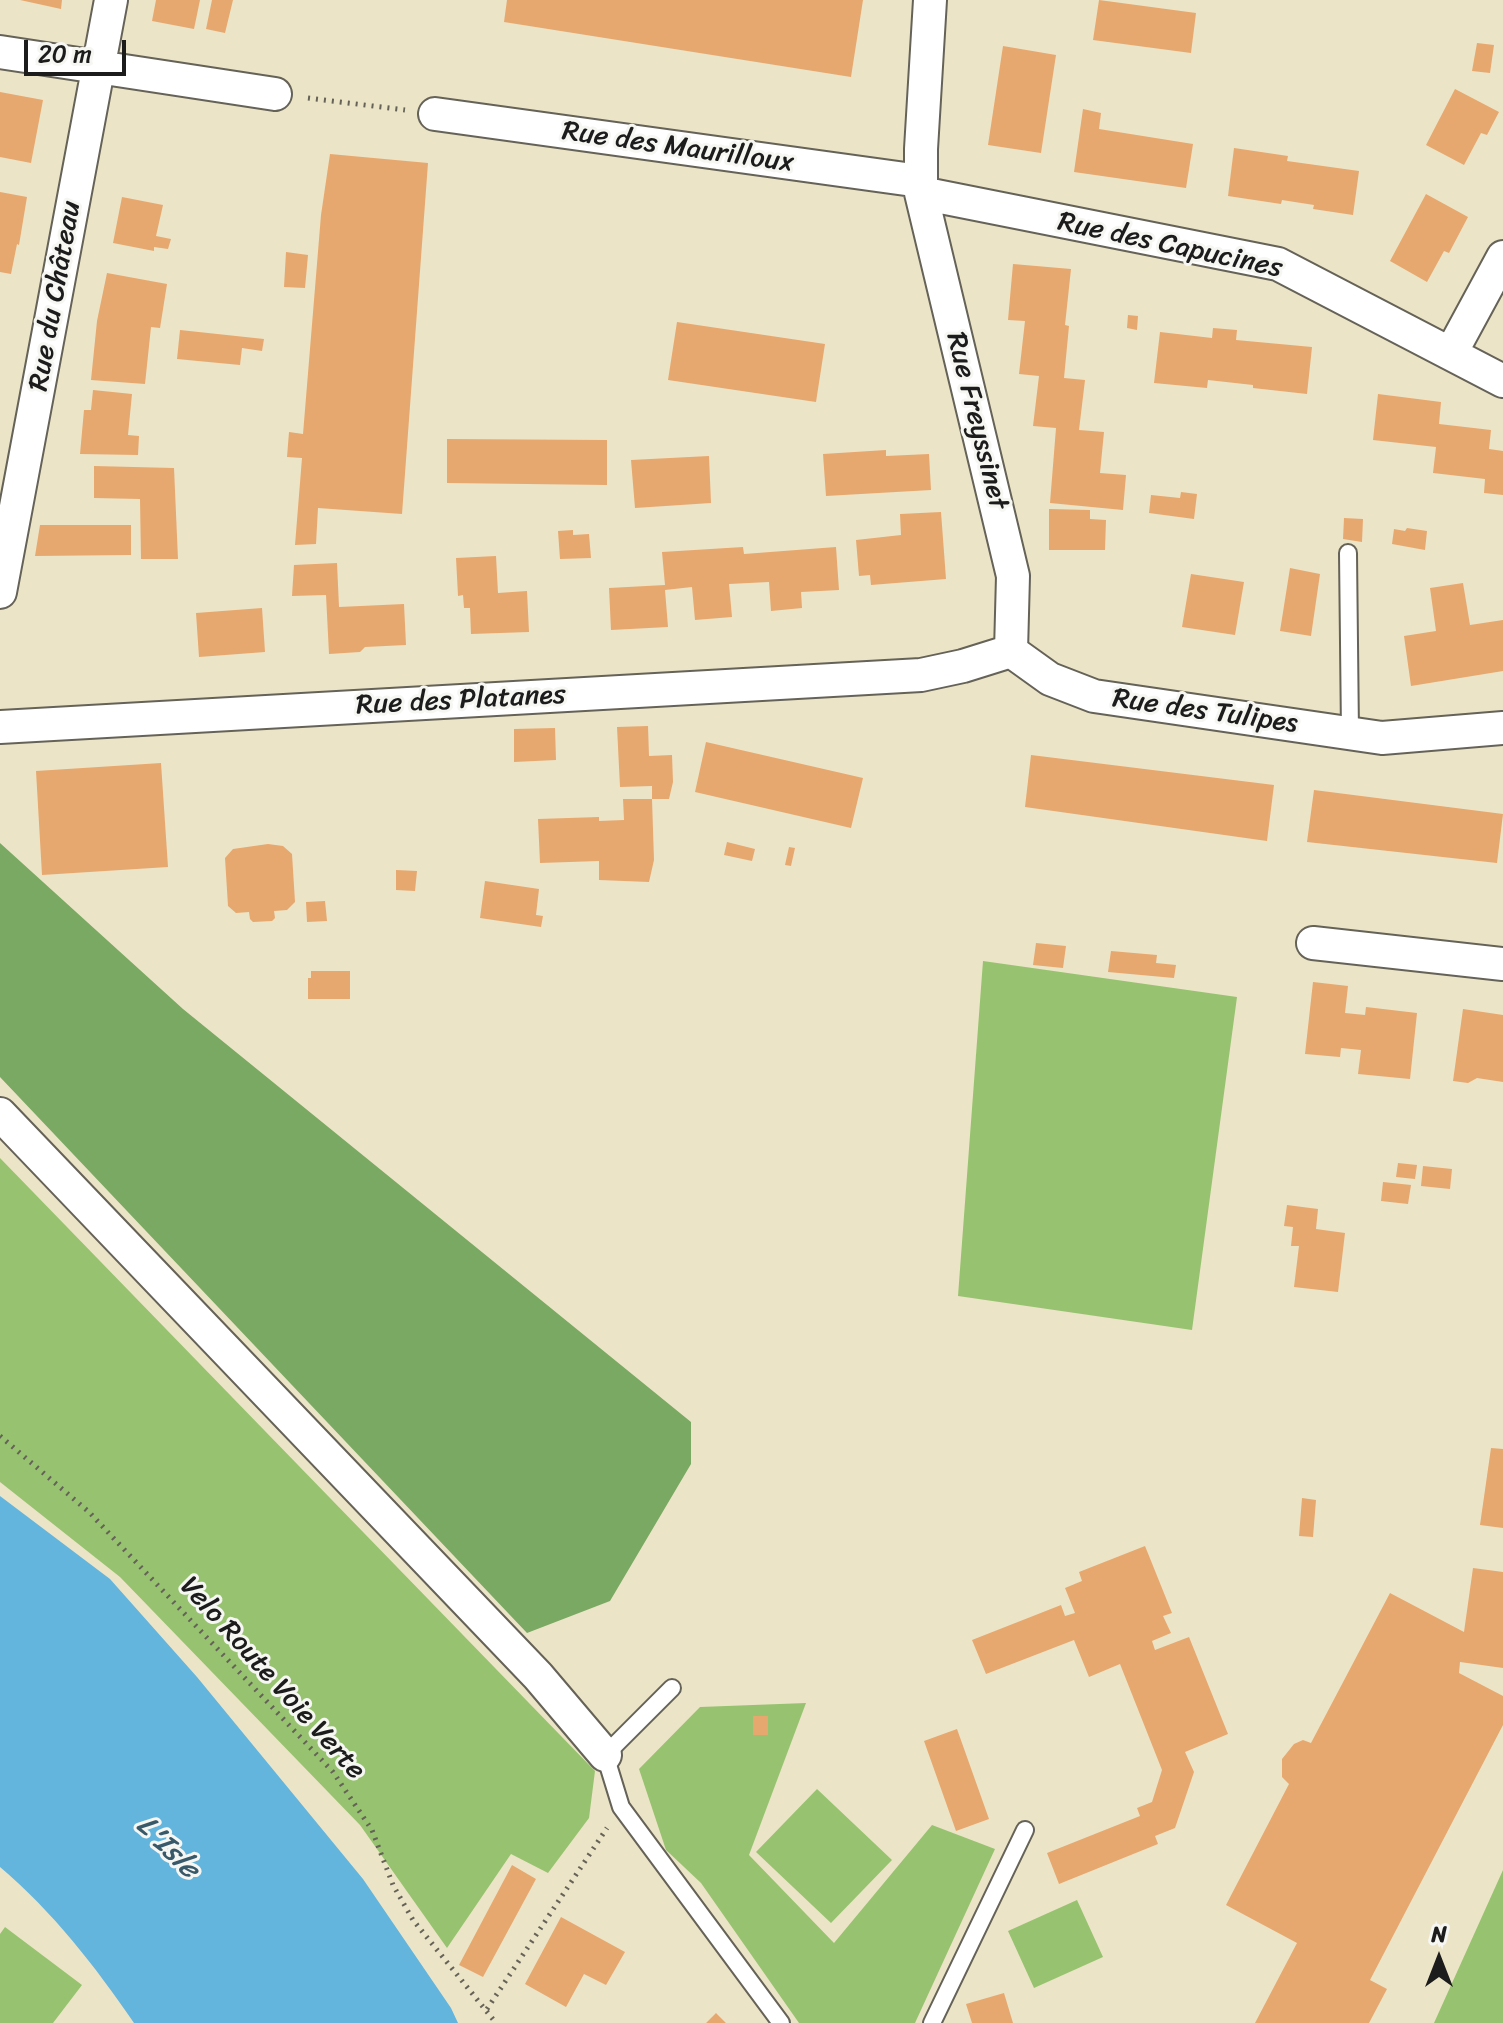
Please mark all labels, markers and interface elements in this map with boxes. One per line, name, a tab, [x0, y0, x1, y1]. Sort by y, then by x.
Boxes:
scale bar	[28, 24, 130, 74]
text: 20 m	[38, 33, 92, 75]
street label: Rue des Maurilloux	[560, 115, 796, 181]
street label: Rue du Château	[23, 198, 89, 394]
street label: Rue des Capucines	[1055, 206, 1285, 286]
street label: Rue Freyssinet	[938, 329, 1014, 513]
street label: Rue des Platanes	[355, 679, 567, 723]
street label: Rue des Tulipes	[1110, 682, 1300, 742]
street label: Velo Route Voie Verte	[172, 1571, 372, 1787]
water label: L'Isle	[128, 1809, 206, 1887]
text: N	[1431, 1915, 1447, 1954]
north arrow	[1399, 1919, 1479, 1999]

